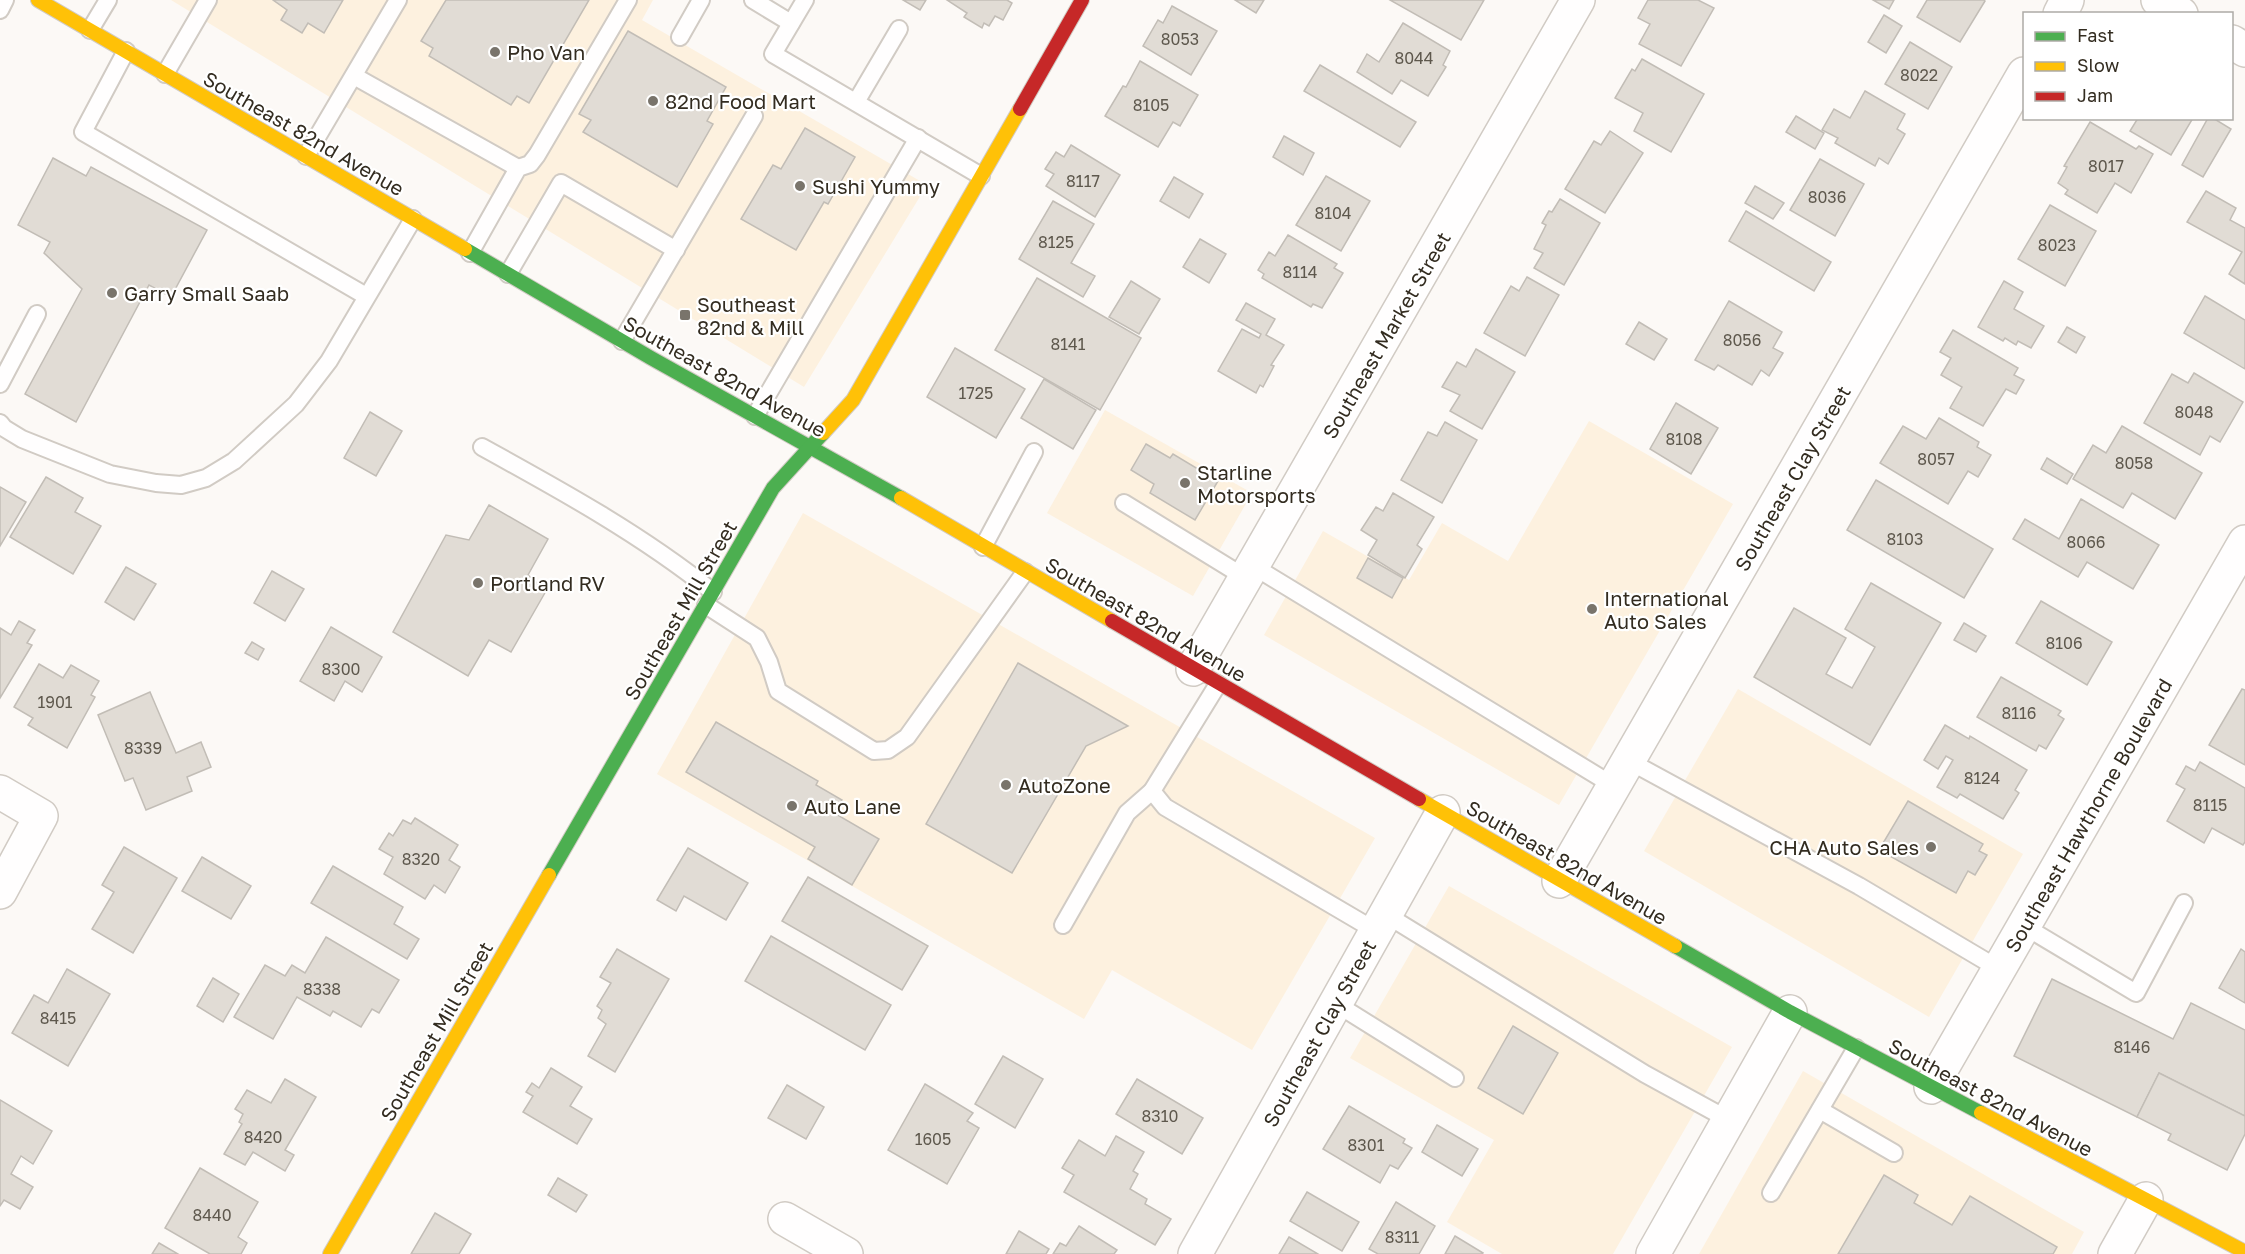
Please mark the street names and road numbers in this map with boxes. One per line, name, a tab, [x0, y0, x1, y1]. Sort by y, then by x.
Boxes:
street label: Southeast 82nd Avenue	[199, 66, 409, 200]
street label: Southeast Market Street	[1317, 227, 1455, 443]
street label: Southeast 82nd Avenue	[620, 310, 830, 442]
street label: Southeast Clay Street	[1729, 381, 1855, 575]
street label: Southeast Mill Street	[619, 516, 741, 704]
street label: Southeast 82nd Avenue	[1041, 552, 1251, 686]
street label: Southeast Hawthorne Boulevard	[2000, 674, 2176, 956]
street label: Southeast 82nd Avenue	[1462, 795, 1672, 929]
street label: Southeast Clay Street	[1258, 935, 1380, 1131]
street label: Southeast Mill Street	[375, 937, 497, 1125]
street label: Southeast 82nd Avenue	[1885, 1033, 2097, 1161]

